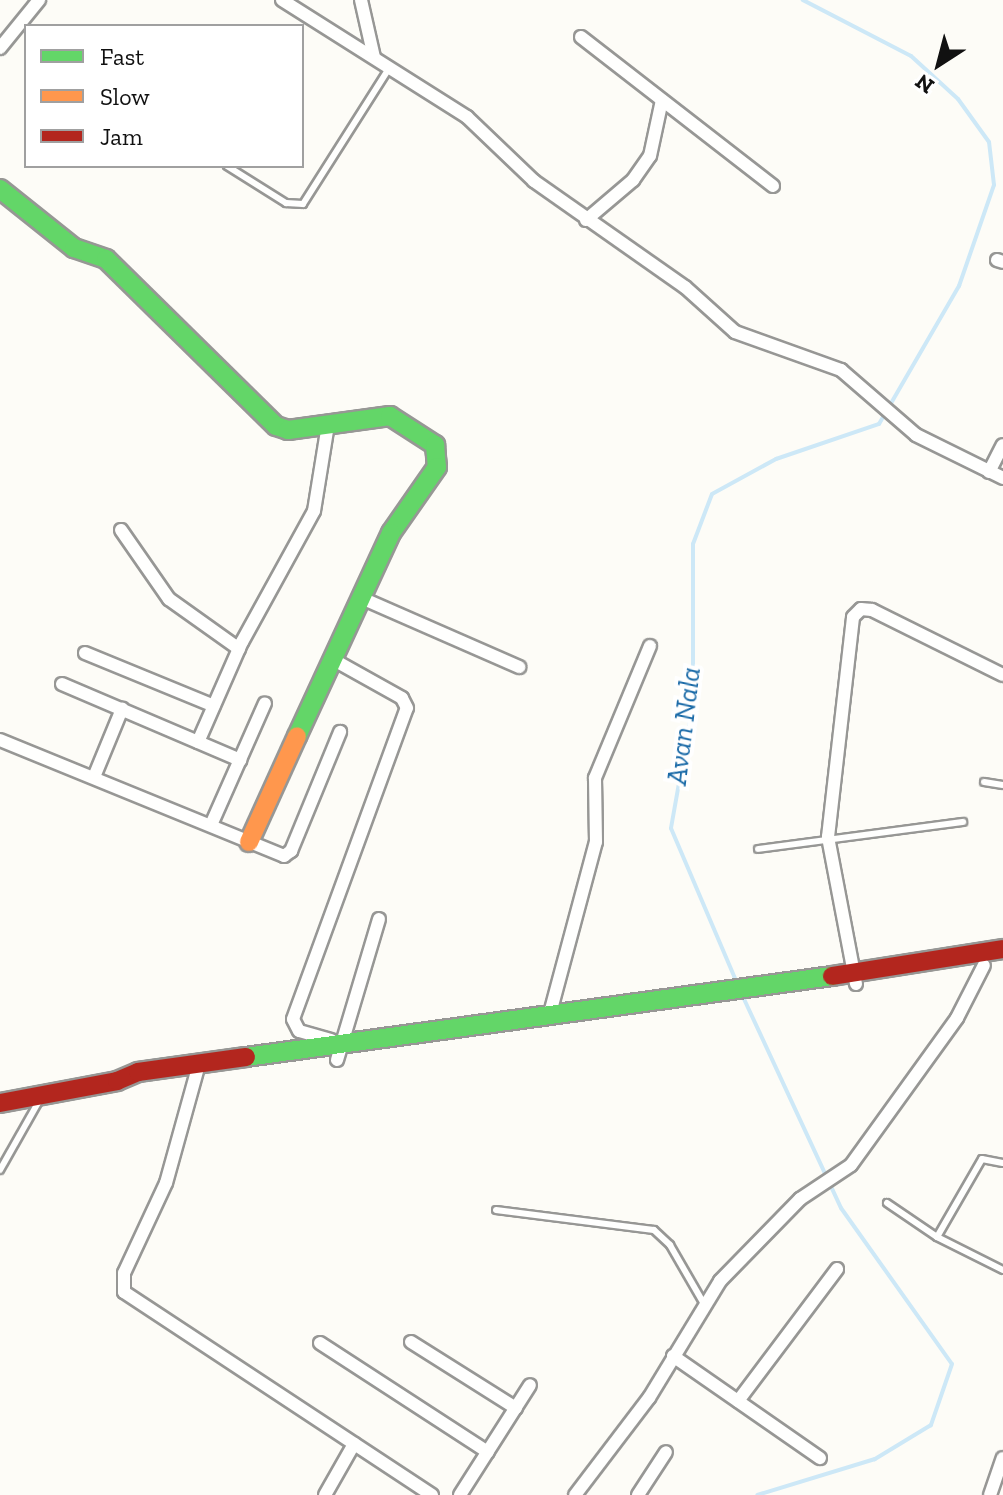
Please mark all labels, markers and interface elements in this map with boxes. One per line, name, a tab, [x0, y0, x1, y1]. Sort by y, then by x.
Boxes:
legend	[24, 24, 304, 168]
north arrow	[899, 24, 979, 104]
text: Fast	[100, 42, 144, 71]
text: N	[910, 68, 939, 100]
text: Slow	[100, 82, 150, 111]
text: Jam	[100, 122, 143, 151]
water label: Avan Nala	[660, 665, 708, 787]

